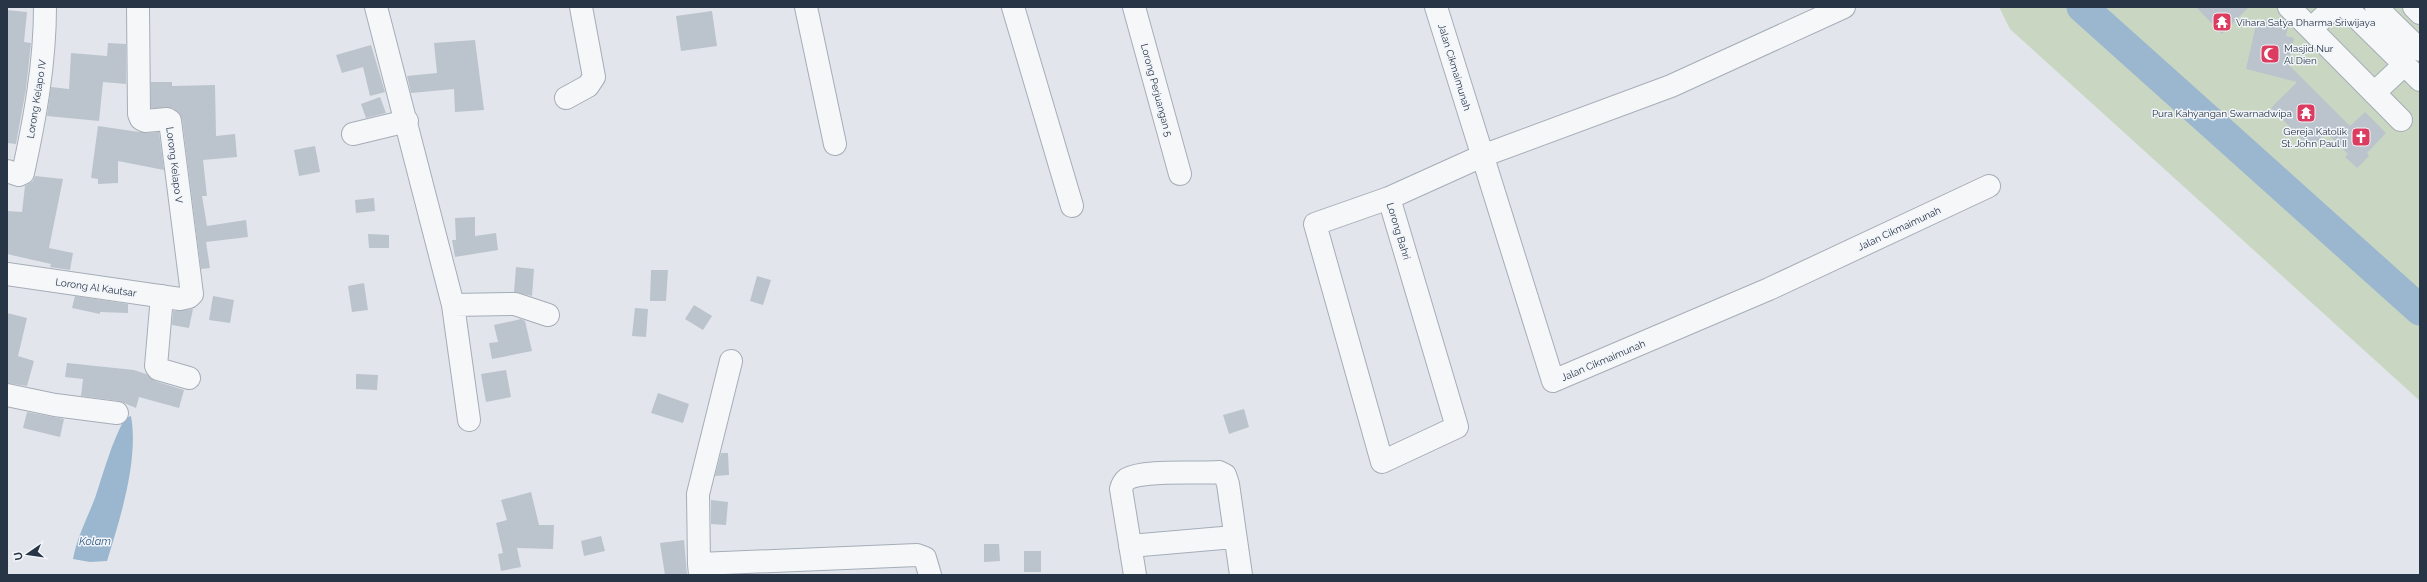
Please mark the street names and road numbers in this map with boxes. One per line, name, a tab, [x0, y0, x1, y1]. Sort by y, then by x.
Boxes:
street label: Jalan Cikmaimunah	[1436, 22, 1473, 112]
street label: Lorong Perjuangan 5	[1139, 42, 1174, 138]
street label: Lorong Kelapo IV	[25, 59, 48, 139]
street label: Lorong Kelapo V	[164, 126, 185, 204]
street label: Lorong Bahri	[1385, 201, 1412, 261]
street label: Jalan Cikmaimunah	[1856, 204, 1943, 252]
street label: Lorong Al Kautsar	[55, 276, 138, 299]
street label: Jalan Cikmaimunah	[1560, 338, 1647, 383]

